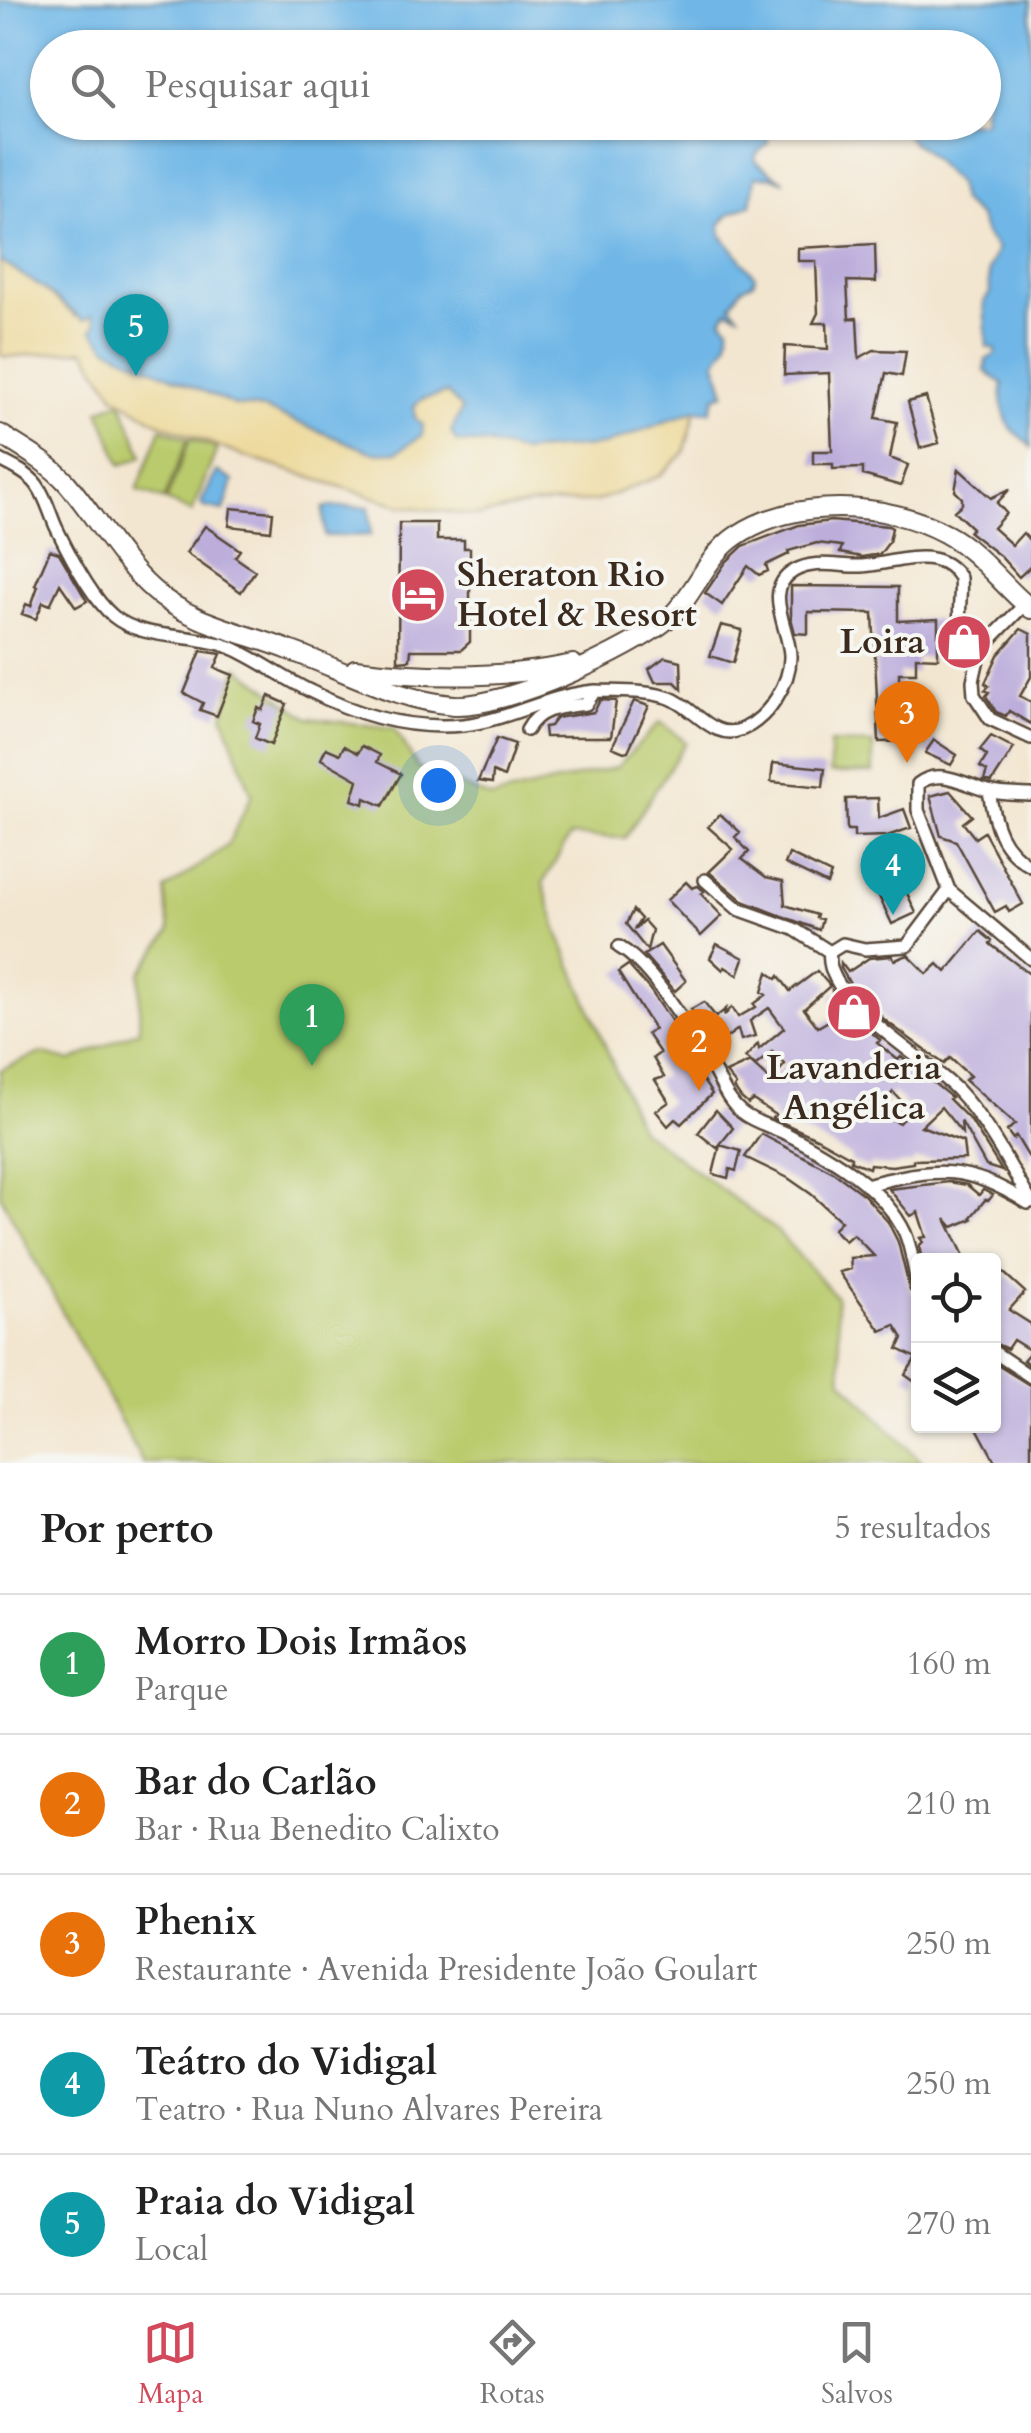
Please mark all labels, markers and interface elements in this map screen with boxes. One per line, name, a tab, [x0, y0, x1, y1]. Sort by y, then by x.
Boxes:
search box	[30, 30, 1001, 140]
icon: search	[65, 58, 120, 113]
text: Pesquisar aqui	[145, 59, 371, 111]
pin: 5	[104, 294, 168, 376]
place label: Sheraton Rio Hotel & Resort	[457, 551, 697, 639]
hotel icon: Sheraton Rio Hotel & Resort	[388, 565, 448, 625]
shop icon: Loira	[934, 612, 994, 672]
place label: Loira	[840, 618, 925, 666]
pin: 3	[874, 680, 940, 763]
your location	[413, 760, 464, 811]
pin: 4	[860, 832, 926, 915]
shop icon: Lavanderia Angélica	[824, 982, 884, 1042]
pin: 1	[280, 984, 344, 1066]
pin: 2	[666, 1008, 732, 1091]
place label: Lavanderia Angélica	[766, 1044, 942, 1132]
map controls	[911, 1253, 1001, 1433]
button: locate	[911, 1253, 1001, 1343]
button: layers	[911, 1343, 1001, 1433]
text: Por perto	[40, 1500, 214, 1557]
text: 5 resultados	[834, 1506, 991, 1550]
text: Morro Dois Irmãos	[135, 1616, 467, 1668]
text: 1	[64, 1642, 81, 1686]
text: 160 m	[906, 1642, 991, 1686]
text: Parque	[135, 1668, 229, 1712]
text: Bar do Carlão	[135, 1756, 377, 1808]
text: 2	[64, 1782, 81, 1826]
text: 210 m	[906, 1782, 991, 1826]
text: Bar · Rua Benedito Calixto	[135, 1808, 499, 1852]
text: Phenix	[135, 1896, 257, 1948]
text: 3	[64, 1922, 81, 1966]
text: 250 m	[906, 1922, 991, 1966]
text: Restaurante · Avenida Presidente João Goulart	[135, 1948, 757, 1992]
text: Teátro do Vidigal	[135, 2036, 437, 2088]
text: 4	[64, 2062, 81, 2106]
text: 250 m	[906, 2062, 991, 2106]
text: Teatro · Rua Nuno Alvares Pereira	[135, 2088, 603, 2132]
text: Praia do Vidigal	[135, 2176, 415, 2228]
text: 5	[64, 2202, 81, 2246]
text: 270 m	[906, 2202, 991, 2246]
text: Local	[135, 2228, 208, 2272]
tab: Mapa	[138, 2315, 204, 2413]
tab: Rotas	[480, 2315, 545, 2413]
tab: Salvos	[821, 2315, 893, 2413]

